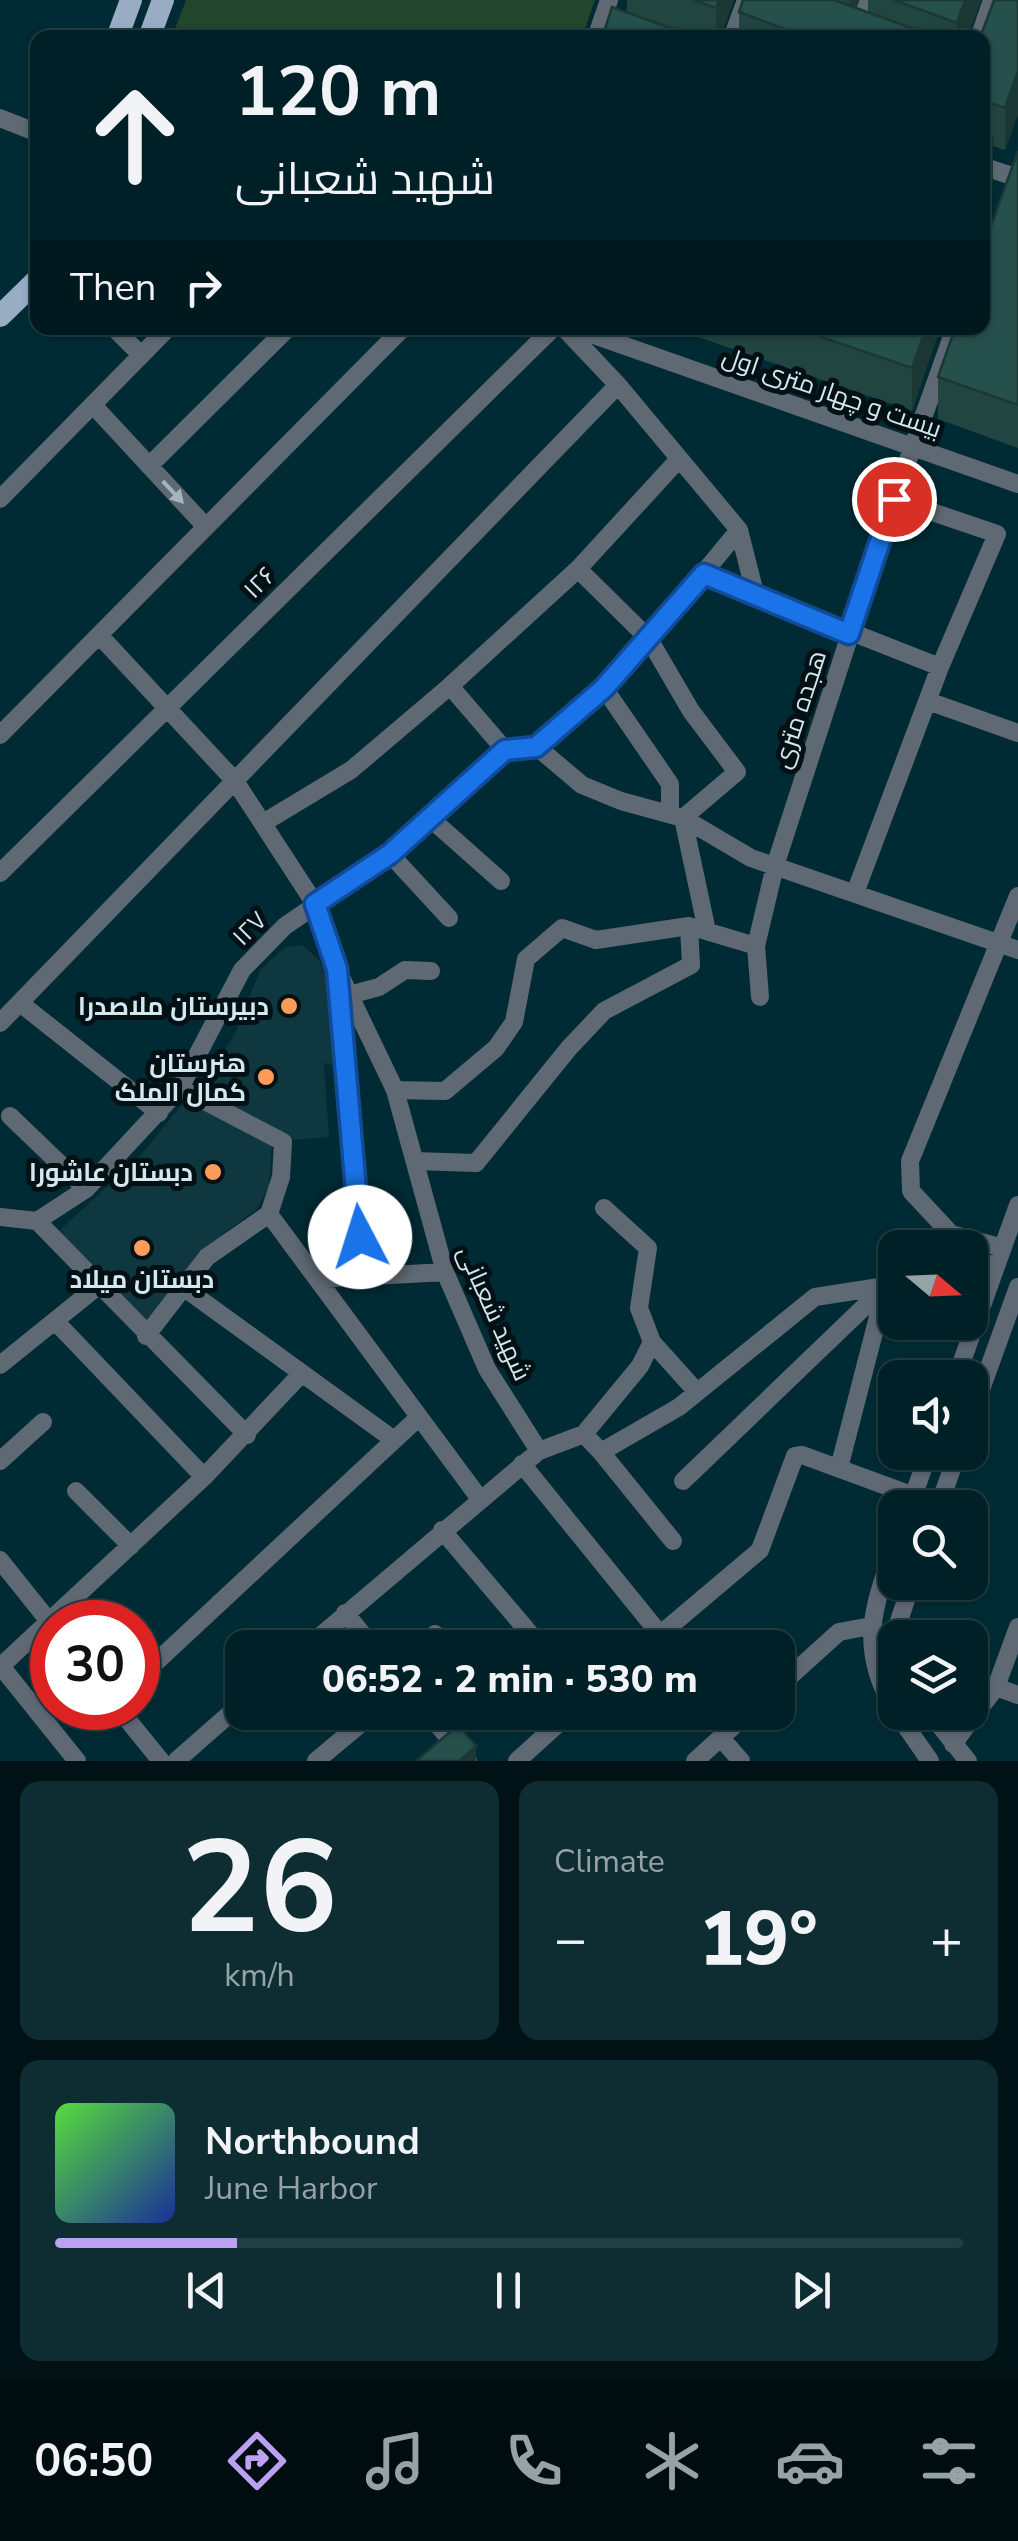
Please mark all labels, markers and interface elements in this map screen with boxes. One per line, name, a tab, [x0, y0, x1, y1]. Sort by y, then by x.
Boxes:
text: 120 m	[235, 44, 441, 140]
icon: ahead	[70, 70, 200, 200]
text: شهید شعبانی	[235, 149, 495, 210]
icon: right	[176, 260, 231, 315]
text: Then	[70, 262, 156, 313]
street label: بیست و چهار متری اول	[717, 339, 946, 446]
pin	[852, 457, 937, 542]
icon: arrive	[867, 472, 922, 527]
one-way arrow	[161, 479, 184, 503]
street label: ۱۲۶	[236, 559, 283, 606]
street label: هجده متری	[765, 646, 835, 773]
street label: ۱۲۷	[225, 904, 275, 954]
place label: دبیرستان ملاصدرا	[78, 990, 269, 1024]
marker: دبیرستان ملاصدرا	[278, 995, 300, 1017]
place label: هنرستان کمال الملک	[115, 1047, 246, 1110]
marker: هنرستان کمال الملک	[255, 1066, 277, 1088]
place label: دبستان عاشورا	[29, 1156, 193, 1190]
marker: دبستان عاشورا	[202, 1161, 224, 1183]
position arrow	[308, 1185, 412, 1289]
north arrow	[878, 1230, 988, 1340]
map controls	[878, 1230, 988, 1730]
marker: دبستان میلاد	[131, 1237, 153, 1259]
street label: شهید شعبانی	[449, 1241, 539, 1386]
place label: دبستان میلاد	[70, 1263, 214, 1297]
button: sound	[878, 1360, 988, 1470]
button: search	[878, 1490, 988, 1600]
speed limit sign: 30	[30, 1600, 160, 1730]
button: layers	[878, 1620, 988, 1730]
text: 06:52 · 2 min · 530 m	[322, 1654, 698, 1705]
text: 26	[181, 1800, 338, 1977]
text: Climate	[554, 1840, 665, 1883]
text: 19°	[699, 1888, 818, 1990]
text: −	[554, 1902, 587, 1977]
text: +	[930, 1902, 963, 1977]
text: km/h	[224, 1954, 295, 1997]
text: Northbound	[205, 2116, 420, 2167]
text: June Harbor	[205, 2167, 377, 2210]
icon: previous	[179, 2263, 234, 2318]
icon: pause	[481, 2263, 536, 2318]
icon: next	[784, 2263, 839, 2318]
icon: directions	[222, 2426, 292, 2496]
icon: music	[360, 2426, 430, 2496]
icon: phone	[499, 2426, 569, 2496]
icon: climate	[637, 2426, 707, 2496]
icon: car	[775, 2426, 845, 2496]
icon: filters	[914, 2426, 984, 2496]
text: 06:50	[34, 2431, 153, 2492]

